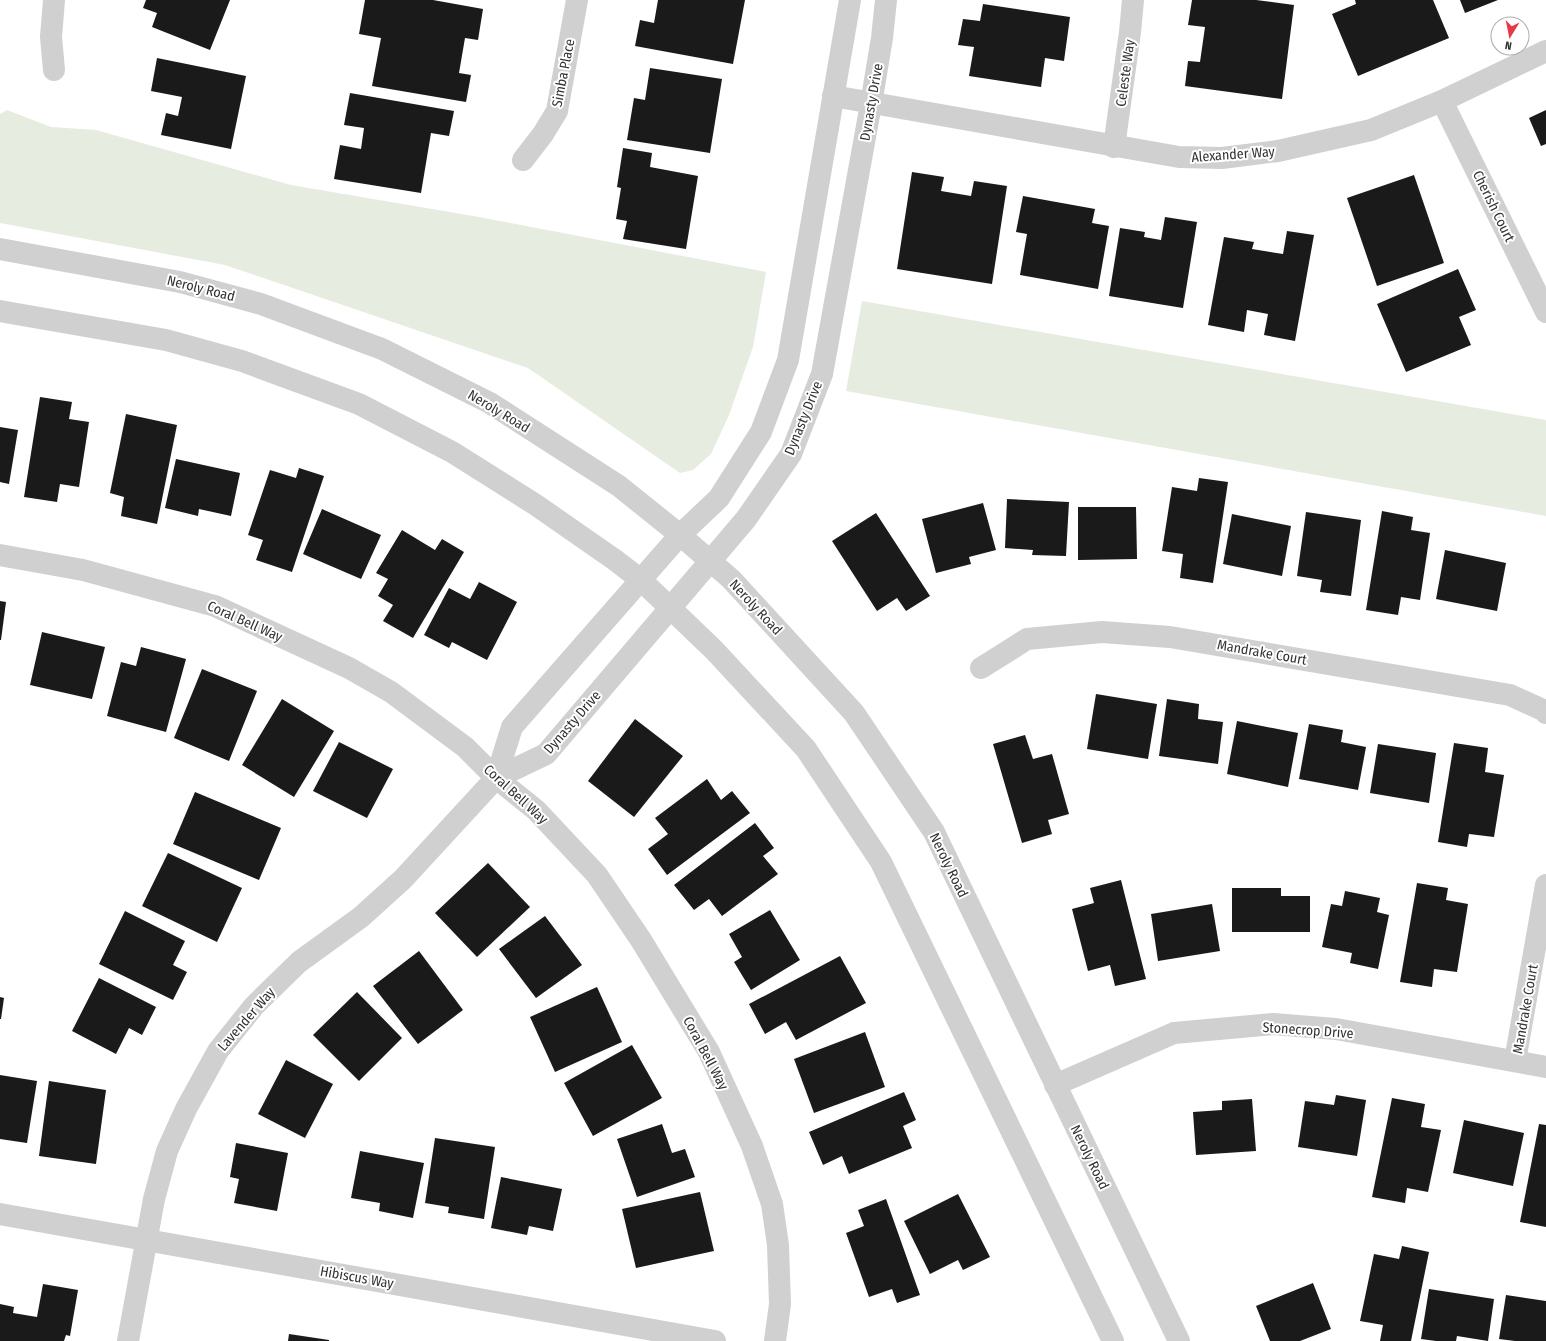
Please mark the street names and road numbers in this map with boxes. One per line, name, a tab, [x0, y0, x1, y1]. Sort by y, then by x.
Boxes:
street label: Simba Place	[549, 38, 578, 109]
street label: Celeste Way	[1112, 38, 1139, 108]
street label: Dynasty Drive	[856, 62, 887, 142]
street label: Alexander Way	[1191, 143, 1276, 166]
street label: Cherish Court	[1469, 168, 1518, 245]
street label: Neroly Road	[165, 272, 237, 305]
street label: Dynasty Drive	[781, 379, 826, 458]
street label: Neroly Road	[465, 386, 533, 437]
street label: Neroly Road	[726, 576, 786, 639]
street label: Coral Bell Way	[205, 597, 286, 646]
street label: Mandrake Court	[1216, 636, 1308, 669]
street label: Dynasty Drive	[540, 687, 604, 757]
street label: Coral Bell Way	[480, 761, 552, 828]
street label: Neroly Road	[926, 830, 971, 900]
street label: Mandrake Court	[1509, 963, 1542, 1055]
street label: Lavender Way	[214, 983, 279, 1055]
street label: Coral Bell Way	[679, 1014, 732, 1093]
street label: Stonecrop Drive	[1262, 1019, 1354, 1042]
street label: Neroly Road	[1067, 1122, 1112, 1192]
street label: Hibiscus Way	[319, 1263, 396, 1292]

